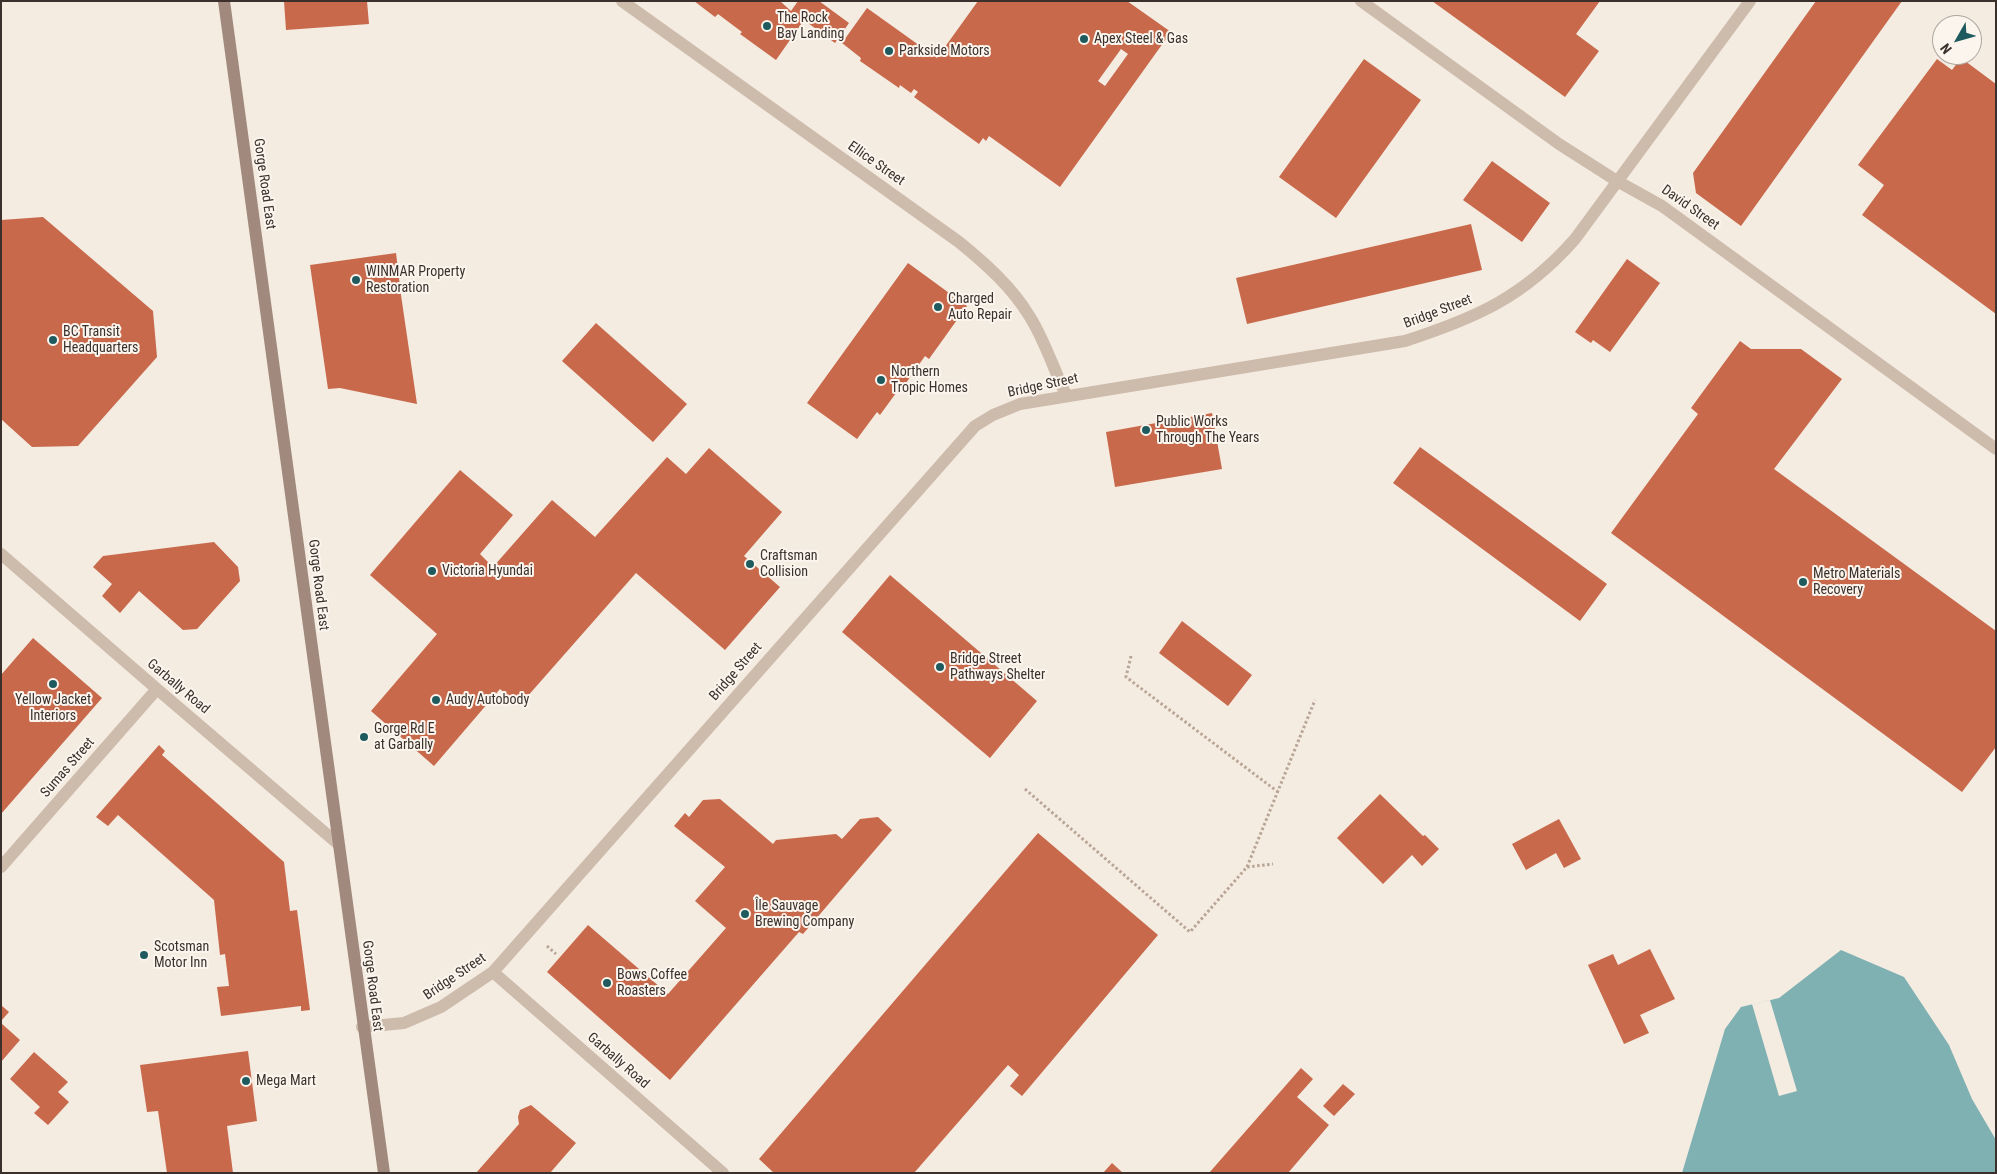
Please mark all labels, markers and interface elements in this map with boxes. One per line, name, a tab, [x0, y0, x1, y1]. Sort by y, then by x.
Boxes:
place label: The Rock Bay Landing	[777, 10, 844, 42]
north arrow	[1932, 15, 1982, 65]
marker: The Rock Bay Landing	[761, 20, 773, 32]
place label: Apex Steel & Gas	[1094, 31, 1188, 47]
marker: Apex Steel & Gas	[1078, 33, 1090, 45]
text: N	[1937, 40, 1955, 57]
place label: Parkside Motors	[899, 43, 990, 59]
marker: Parkside Motors	[883, 45, 895, 57]
street label: Gorge Road East	[249, 137, 279, 231]
street label: Ellice Street	[844, 138, 908, 190]
street label: David Street	[1658, 182, 1722, 234]
place label: WINMAR Property Restoration	[366, 264, 465, 296]
marker: WINMAR Property Restoration	[350, 274, 362, 286]
place label: Charged Auto Repair	[948, 291, 1012, 324]
street label: Bridge Street	[1402, 291, 1474, 333]
marker: Charged Auto Repair	[932, 301, 944, 313]
place label: BC Transit Headquarters	[63, 324, 138, 357]
marker: BC Transit Headquarters	[47, 334, 59, 346]
place label: Northern Tropic Homes	[891, 364, 968, 397]
street label: Bridge Street	[1006, 370, 1080, 402]
marker: Northern Tropic Homes	[875, 374, 887, 386]
place label: Public Works Through The Years	[1156, 414, 1259, 447]
marker: Public Works Through The Years	[1140, 424, 1152, 436]
street label: Gorge Road East	[304, 539, 332, 631]
place label: Craftsman Collision	[760, 548, 818, 580]
marker: Craftsman Collision	[744, 558, 756, 570]
place label: Victoria Hyundai	[442, 563, 533, 579]
marker: Victoria Hyundai	[426, 565, 438, 577]
place label: Metro Materials Recovery	[1813, 566, 1900, 598]
marker: Metro Materials Recovery	[1797, 576, 1809, 588]
street label: Bridge Street	[706, 639, 766, 705]
place label: Bridge Street Pathways Shelter	[950, 651, 1045, 684]
street label: Garbally Road	[143, 656, 213, 718]
marker: Bridge Street Pathways Shelter	[934, 661, 946, 673]
marker: Yellow Jacket Interiors	[47, 678, 59, 690]
place label: Yellow Jacket Interiors	[15, 692, 91, 724]
place label: Audy Autobody	[446, 692, 529, 708]
marker: Audy Autobody	[430, 694, 442, 706]
place label: Gorge Rd E at Garbally	[374, 721, 435, 754]
marker: Gorge Rd E at Garbally	[358, 731, 370, 743]
street label: Sumas Street	[37, 735, 99, 801]
place label: Île Sauvage Brewing Company	[755, 898, 854, 930]
marker: Île Sauvage Brewing Company	[739, 908, 751, 920]
place label: Scotsman Motor Inn	[154, 939, 209, 972]
street label: Gorge Road East	[358, 940, 386, 1032]
marker: Scotsman Motor Inn	[138, 949, 150, 961]
street label: Bridge Street	[421, 950, 489, 1004]
place label: Bows Coffee Roasters	[617, 967, 687, 1000]
marker: Bows Coffee Roasters	[601, 977, 613, 989]
street label: Garbally Road	[584, 1030, 652, 1092]
place label: Mega Mart	[256, 1073, 316, 1089]
marker: Mega Mart	[240, 1075, 252, 1087]

